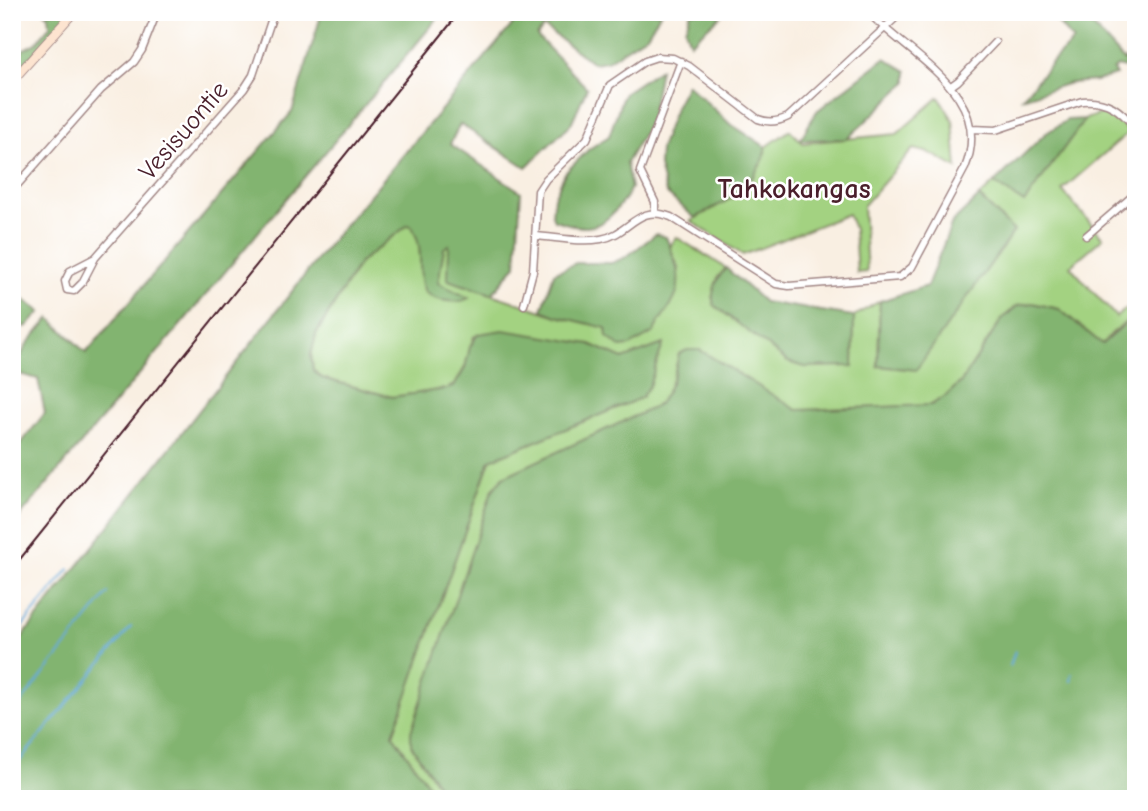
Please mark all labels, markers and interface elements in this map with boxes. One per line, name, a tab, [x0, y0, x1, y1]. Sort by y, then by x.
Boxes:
street label: Vesisuontie	[133, 75, 235, 186]
district label: Tahkokangas	[717, 173, 871, 205]

